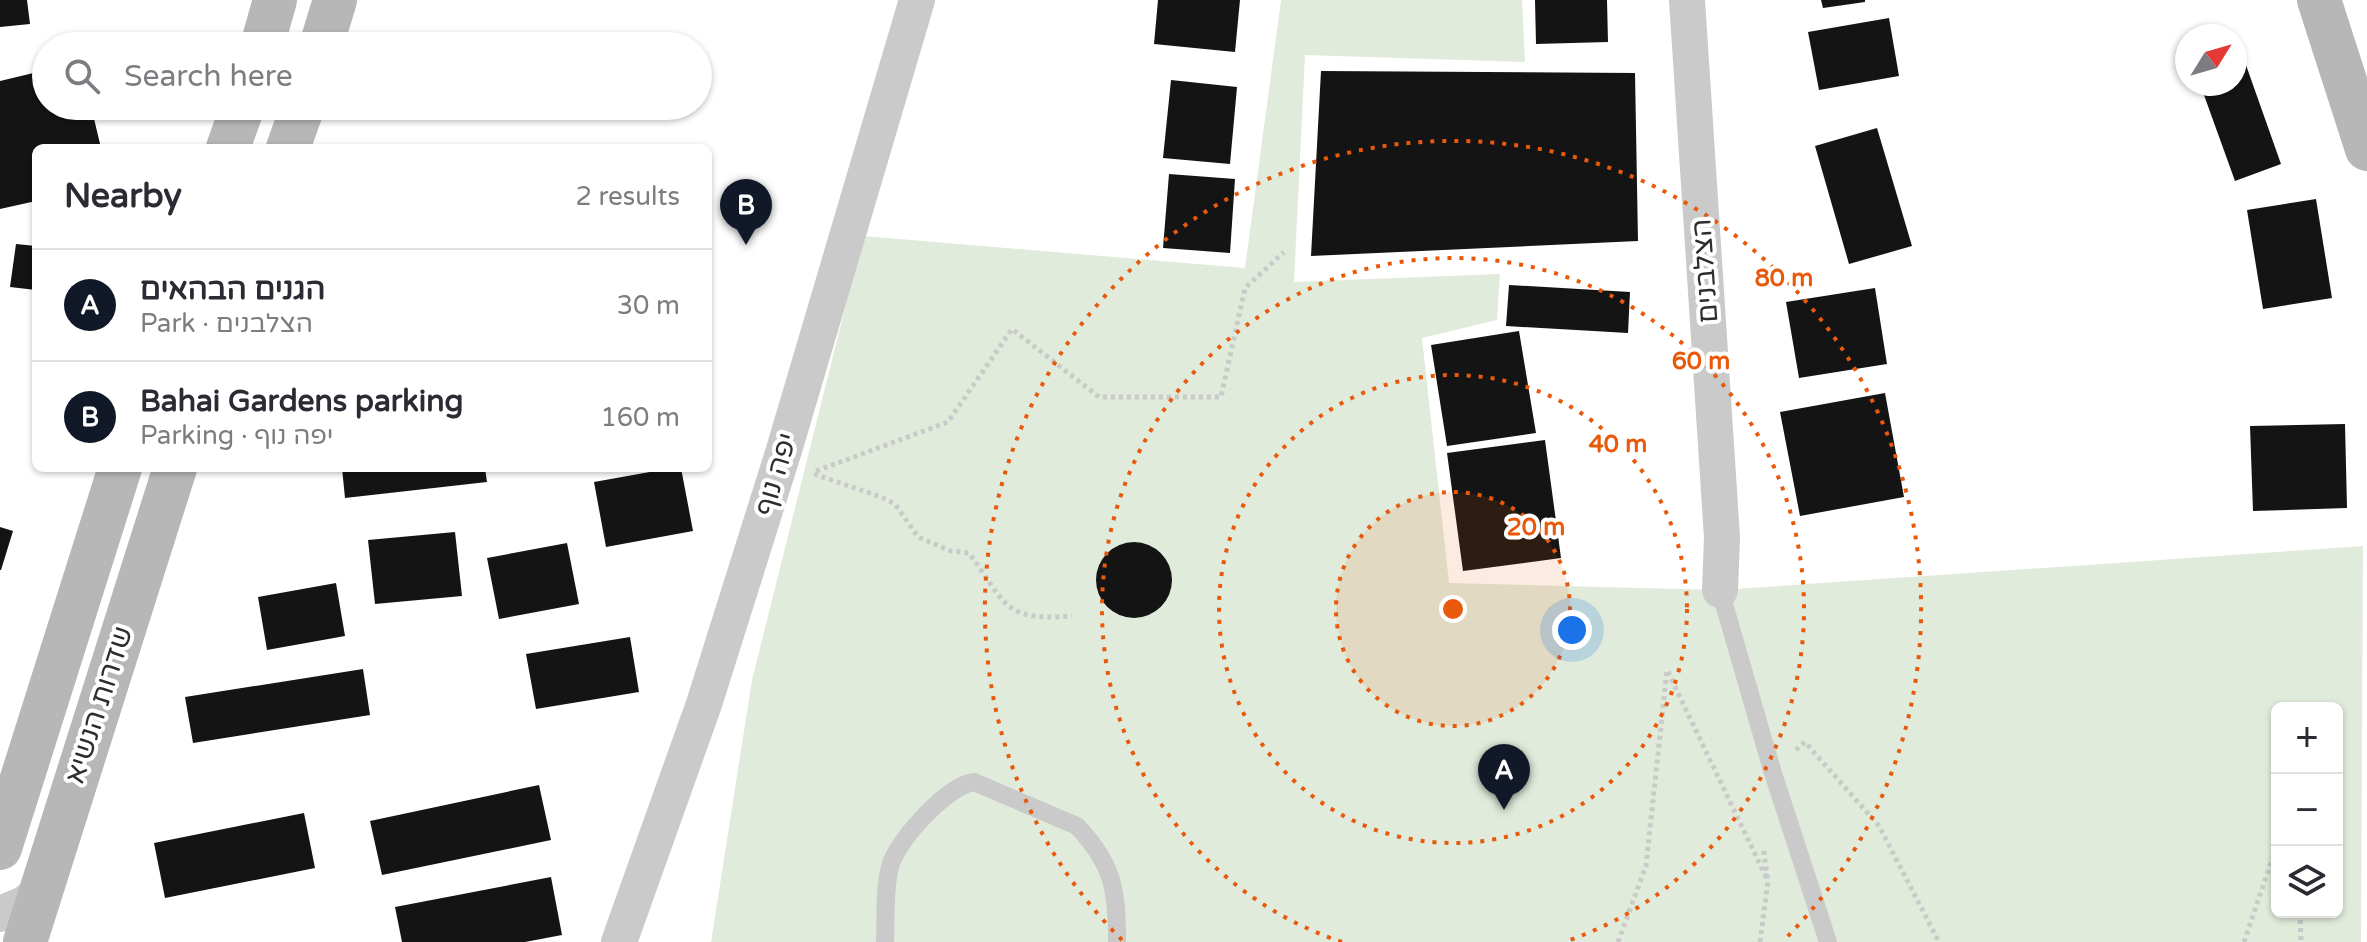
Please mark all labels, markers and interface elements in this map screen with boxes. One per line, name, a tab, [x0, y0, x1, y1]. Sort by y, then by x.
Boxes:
north arrow	[2175, 24, 2247, 96]
search box	[32, 32, 712, 120]
icon: search	[60, 54, 104, 98]
text: Search here	[124, 58, 293, 95]
text: Nearby	[64, 176, 182, 217]
pin: B	[720, 179, 772, 245]
text: 2 results	[575, 181, 680, 212]
street label: הצלבנים	[1684, 218, 1726, 324]
text: 80 m	[1755, 264, 1813, 293]
text: הגנים הבהאים	[140, 271, 325, 308]
text: A	[80, 290, 100, 321]
text: 30 m	[617, 290, 680, 321]
text: Park · הצלבנים	[140, 308, 313, 339]
text: 60 m	[1672, 347, 1730, 376]
text: Bahai Gardens parking	[140, 383, 463, 420]
text: B	[81, 402, 99, 433]
text: 160 m	[600, 402, 680, 433]
text: Parking · יפה נוף	[140, 420, 333, 451]
street label: יפה נוף	[747, 428, 805, 520]
text: 40 m	[1589, 430, 1647, 459]
text: 20 m	[1507, 513, 1565, 542]
centre of rings	[1439, 595, 1467, 623]
your location	[1552, 610, 1592, 650]
street label: שדרות הנשיא	[58, 622, 140, 788]
map controls	[2271, 702, 2343, 918]
button: +	[2271, 702, 2343, 774]
pin: A	[1478, 744, 1530, 810]
button: −	[2271, 774, 2343, 846]
button: layers	[2271, 846, 2343, 918]

